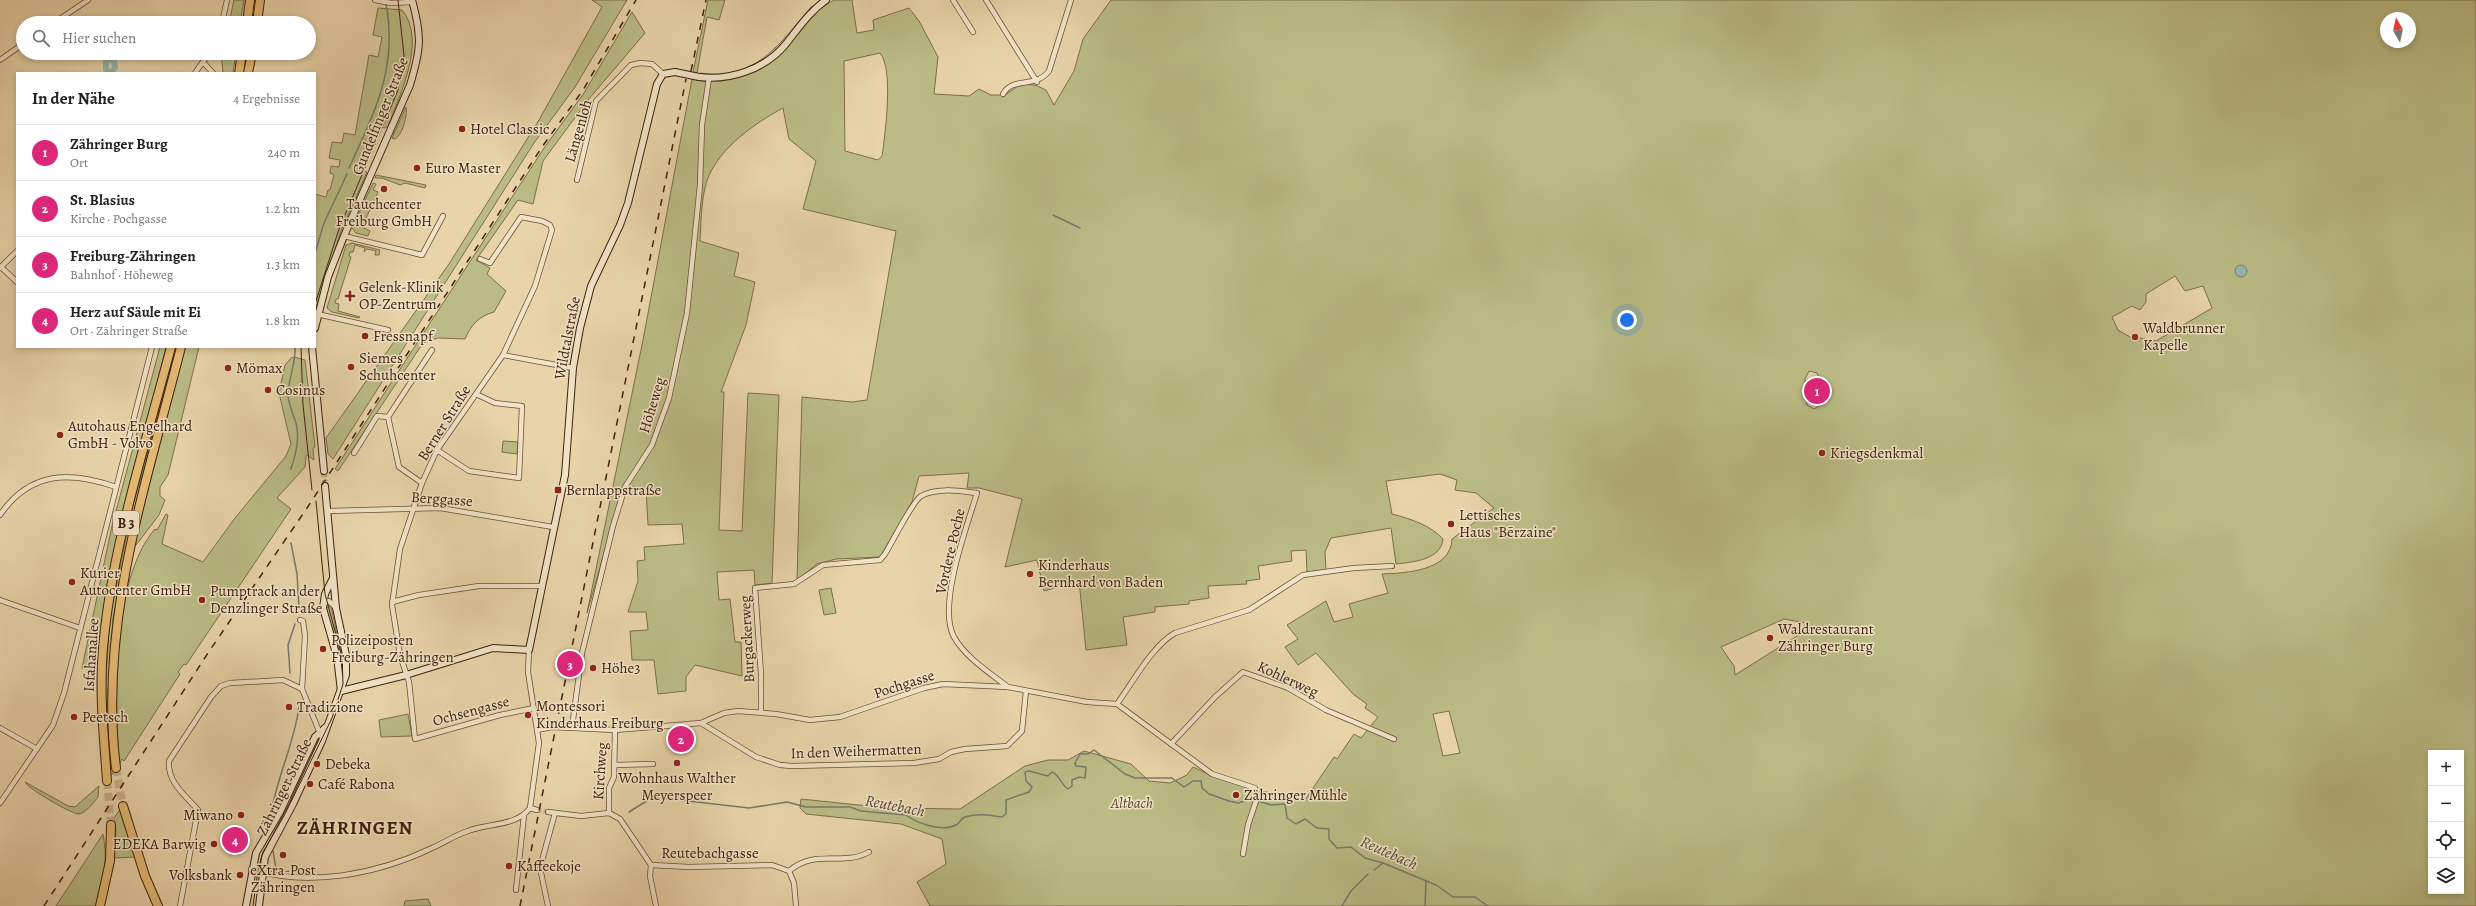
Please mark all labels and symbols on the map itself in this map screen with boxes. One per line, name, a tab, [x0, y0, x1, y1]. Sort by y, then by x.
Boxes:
north arrow	[2380, 12, 2416, 48]
street label: Gundelfinger Straße	[347, 54, 413, 178]
street label: Längenloh	[560, 97, 596, 165]
place label: Hotel Classic	[470, 119, 549, 139]
marker: Hotel Classic	[457, 124, 467, 134]
place label: Euro Master	[425, 158, 501, 178]
marker: Euro Master	[412, 163, 422, 173]
marker: Tauchcenter Freiburg GmbH	[379, 184, 389, 194]
place label: Tauchcenter Freiburg GmbH	[336, 194, 432, 231]
place label: Gelenk-Klinik OP-Zentrum	[359, 277, 444, 314]
marker: Gelenk-Klinik OP-Zentrum	[344, 290, 356, 302]
street label: Wildtalstraße	[549, 295, 585, 382]
your location	[1617, 310, 1637, 330]
place label: Waldbrunner Kapelle	[2142, 318, 2225, 355]
place label: Fressnapf	[373, 326, 435, 346]
marker: Fressnapf	[360, 331, 370, 341]
marker: Waldbrunner Kapelle	[2130, 332, 2140, 342]
place label: Siemes Schuhcenter	[359, 348, 436, 385]
place label: Mömax	[236, 358, 282, 378]
marker: Siemes Schuhcenter	[346, 362, 356, 372]
marker: Mömax	[223, 363, 233, 373]
street label: Höheweg	[634, 374, 670, 435]
pin: 1	[1804, 376, 1830, 406]
place label: Cosinus	[276, 380, 325, 400]
street label: Berner Straße	[413, 381, 475, 465]
marker: Cosinus	[263, 385, 273, 395]
place label: Autohaus Engelhard GmbH - Volvo	[67, 416, 193, 453]
marker: Autohaus Engelhard GmbH - Volvo	[55, 430, 65, 440]
place label: Kriegsdenkmal	[1830, 443, 1923, 463]
marker: Kriegsdenkmal	[1817, 448, 1827, 458]
place label: Bernlappstraße	[566, 480, 661, 500]
marker: Bernlappstraße	[553, 485, 563, 495]
street label: Berggasse	[410, 487, 474, 511]
place label: Lettisches Haus "Bērzaine"	[1459, 505, 1556, 542]
street label: Vordere Poche	[930, 506, 970, 597]
road number: B 3	[113, 511, 139, 535]
marker: Lettisches Haus "Bērzaine"	[1446, 519, 1456, 529]
place label: Kinderhaus Bernhard von Baden	[1038, 555, 1163, 592]
place label: Kurier Autocenter GmbH	[79, 563, 191, 600]
marker: Kinderhaus Bernhard von Baden	[1025, 569, 1035, 579]
marker: Kurier Autocenter GmbH	[67, 577, 77, 587]
place label: Pumptrack an der Denzlinger Straße	[210, 581, 323, 618]
street label: Burgackerweg	[735, 594, 759, 683]
marker: Pumptrack an der Denzlinger Straße	[197, 595, 207, 605]
street label: Isfahanallee	[78, 617, 104, 693]
place label: Waldrestaurant Zähringer Burg	[1777, 619, 1874, 656]
place label: Polizeiposten Freiburg-Zähringen	[331, 630, 454, 667]
marker: Waldrestaurant Zähringer Burg	[1765, 633, 1775, 643]
marker: Polizeiposten Freiburg-Zähringen	[318, 644, 328, 654]
pin: 3	[557, 649, 583, 679]
street label: Kohlerweg	[1254, 656, 1322, 702]
place label: Höhe3	[601, 658, 640, 678]
marker: Höhe3	[588, 663, 598, 673]
street label: Pochgasse	[871, 665, 937, 703]
street label: Ochsengasse	[430, 691, 512, 731]
place label: Montessori Kinderhaus Freiburg	[536, 696, 664, 733]
place label: Tradizione	[297, 697, 363, 717]
marker: Tradizione	[284, 702, 294, 712]
place label: Peetsch	[82, 707, 128, 727]
marker: Montessori Kinderhaus Freiburg	[523, 710, 533, 720]
marker: Peetsch	[69, 712, 79, 722]
pin: 2	[668, 724, 694, 754]
street label: Zähringer Straße	[252, 735, 316, 839]
street label: In den Weihermatten	[790, 739, 922, 763]
street label: Kirchweg	[588, 741, 612, 801]
place label: Debeka	[325, 754, 371, 774]
marker: Wohnhaus Walther Meyerspeer	[672, 758, 682, 768]
marker: Debeka	[312, 759, 322, 769]
place label: Wohnhaus Walther Meyerspeer	[617, 768, 736, 805]
place label: Café Rabona	[318, 774, 395, 794]
marker: Café Rabona	[305, 779, 315, 789]
place label: Zähringer Mühle	[1244, 785, 1348, 805]
water label: Reutebach	[863, 789, 927, 823]
marker: Zähringer Mühle	[1231, 790, 1241, 800]
park label: Altbach	[1110, 793, 1153, 813]
place label: Miwano	[183, 805, 233, 825]
marker: Miwano	[236, 810, 246, 820]
district label: ZÄHRINGEN	[297, 815, 413, 841]
pin: 4	[222, 825, 248, 855]
water label: Reutebach	[1357, 831, 1421, 875]
place label: EDEKA Barwig	[113, 834, 206, 854]
marker: EDEKA Barwig	[209, 839, 219, 849]
street label: Reutebachgasse	[661, 843, 759, 863]
marker: eXtra-Post Zähringen	[278, 850, 288, 860]
place label: Kaffeekoje	[517, 856, 581, 876]
place label: eXtra-Post Zähringen	[250, 860, 316, 897]
marker: Kaffeekoje	[504, 861, 514, 871]
place label: Volksbank	[168, 865, 233, 885]
marker: Volksbank	[235, 870, 245, 880]

